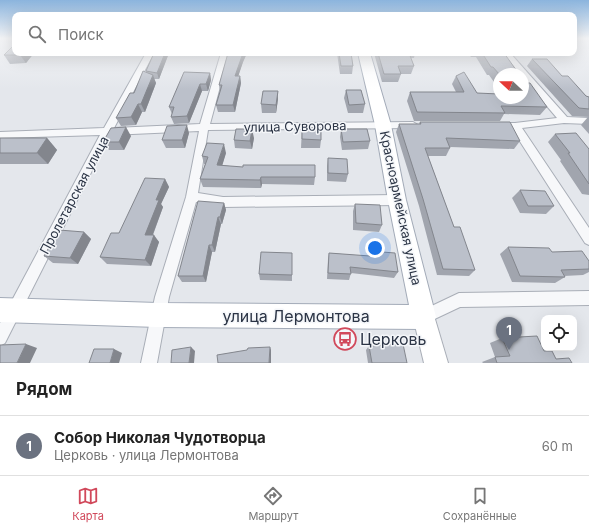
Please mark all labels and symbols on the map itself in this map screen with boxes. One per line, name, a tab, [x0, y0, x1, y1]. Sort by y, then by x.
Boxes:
north arrow	[493, 68, 529, 104]
street label: улица Суворова	[243, 117, 347, 135]
street label: Красноармейская улица	[377, 129, 425, 287]
street label: Пролетарская улица	[36, 133, 112, 257]
your location	[365, 238, 385, 258]
street label: улица Лермонтова	[222, 306, 370, 326]
pin: 1	[496, 317, 522, 350]
bus stop icon: Церковь	[332, 326, 358, 352]
place label: Церковь	[360, 329, 427, 349]

